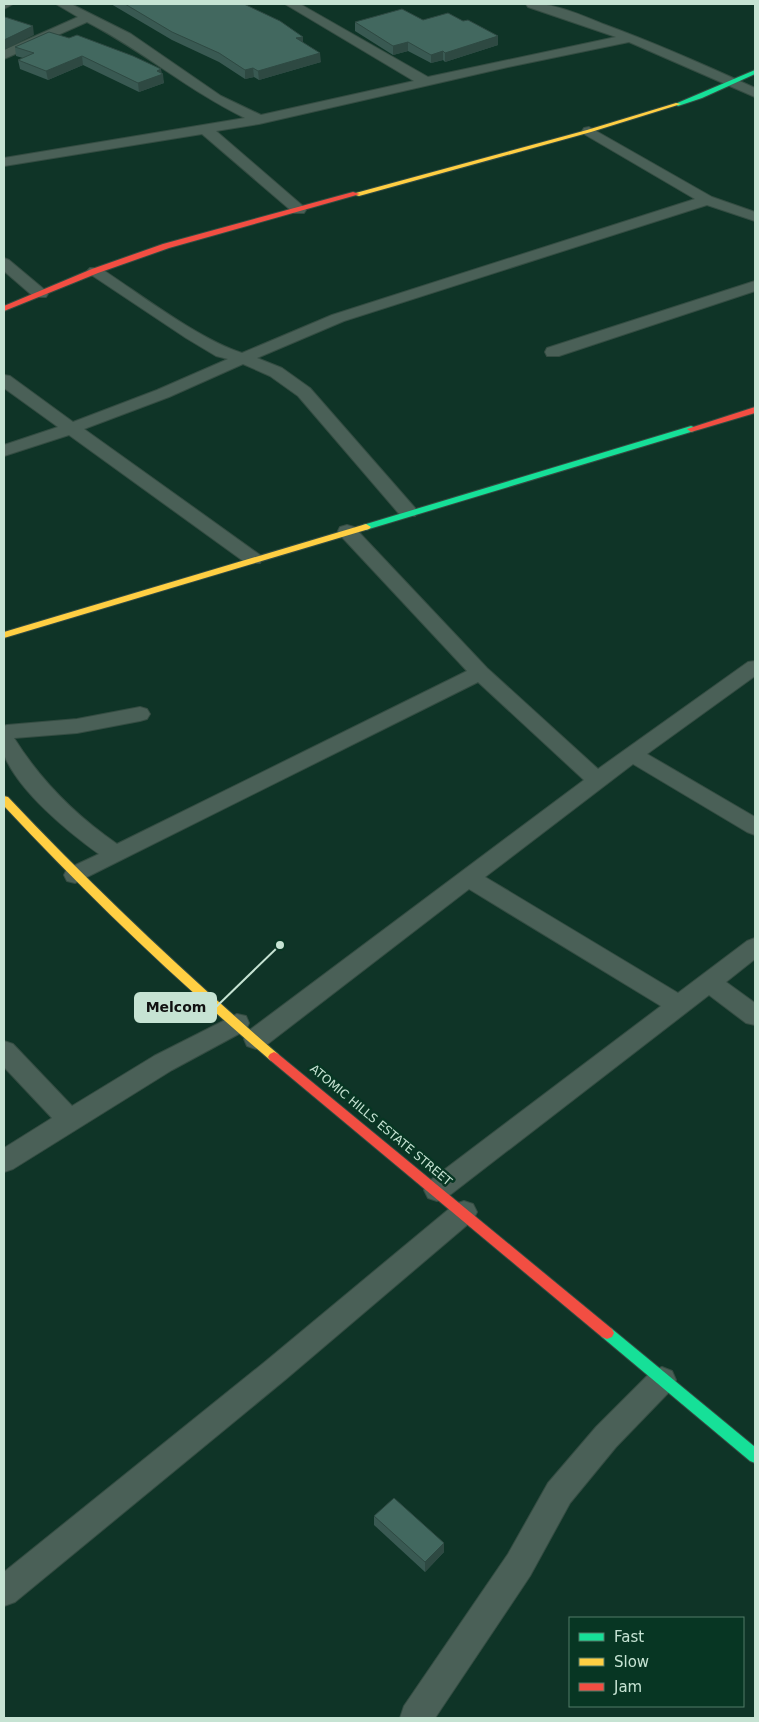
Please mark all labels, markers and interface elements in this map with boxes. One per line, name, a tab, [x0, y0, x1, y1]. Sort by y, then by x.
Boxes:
callout: Melcom	[135, 993, 216, 1022]
text: Melcom	[146, 999, 206, 1015]
street label: ATOMIC HILLS ESTATE STREET	[307, 1062, 455, 1189]
legend	[569, 1617, 744, 1707]
text: Fast	[614, 1628, 644, 1646]
text: Slow	[614, 1653, 649, 1671]
text: Jam	[613, 1678, 642, 1696]

